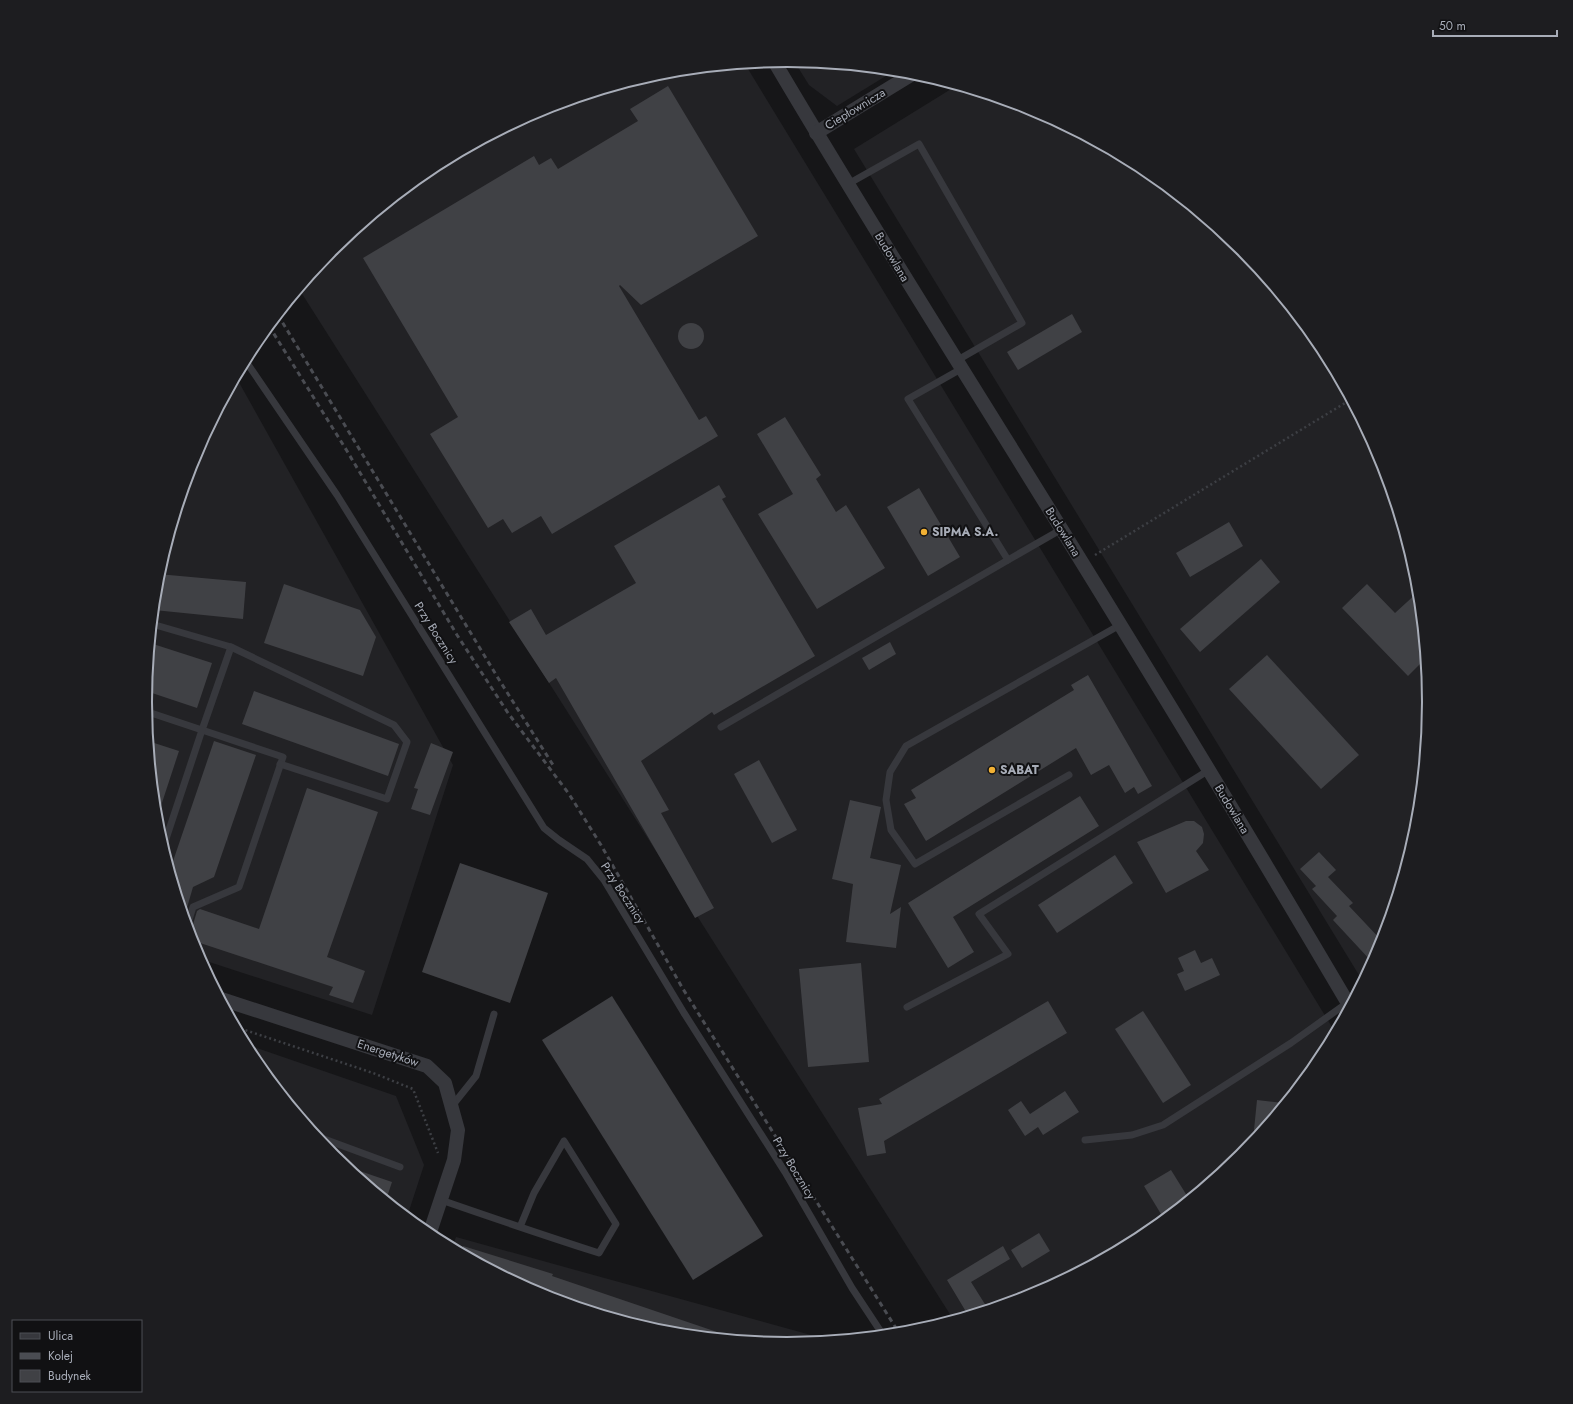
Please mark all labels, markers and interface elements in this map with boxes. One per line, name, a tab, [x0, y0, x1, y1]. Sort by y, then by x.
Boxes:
scale bar	[1433, 12, 1557, 38]
text: 50 m	[1439, 17, 1466, 35]
street label: Ciepłownicza	[821, 84, 889, 134]
street label: Budowlana	[870, 229, 914, 285]
street label: Budowlana	[1041, 504, 1085, 560]
place label: SIPMA S.A.	[932, 523, 998, 541]
marker: SIPMA S.A.	[919, 527, 929, 537]
street label: Przy Bocznicy	[410, 598, 463, 668]
place label: SABAT	[1000, 761, 1039, 779]
marker: SABAT	[987, 765, 997, 775]
street label: Budowlana	[1210, 781, 1254, 837]
street label: Przy Bocznicy	[596, 859, 650, 928]
street label: Energetyków	[355, 1035, 422, 1072]
street label: Przy Bocznicy	[768, 1133, 820, 1203]
legend	[12, 1320, 142, 1392]
text: Ulica	[48, 1327, 73, 1345]
text: Kolej	[48, 1347, 73, 1365]
text: Budynek	[48, 1367, 92, 1385]

